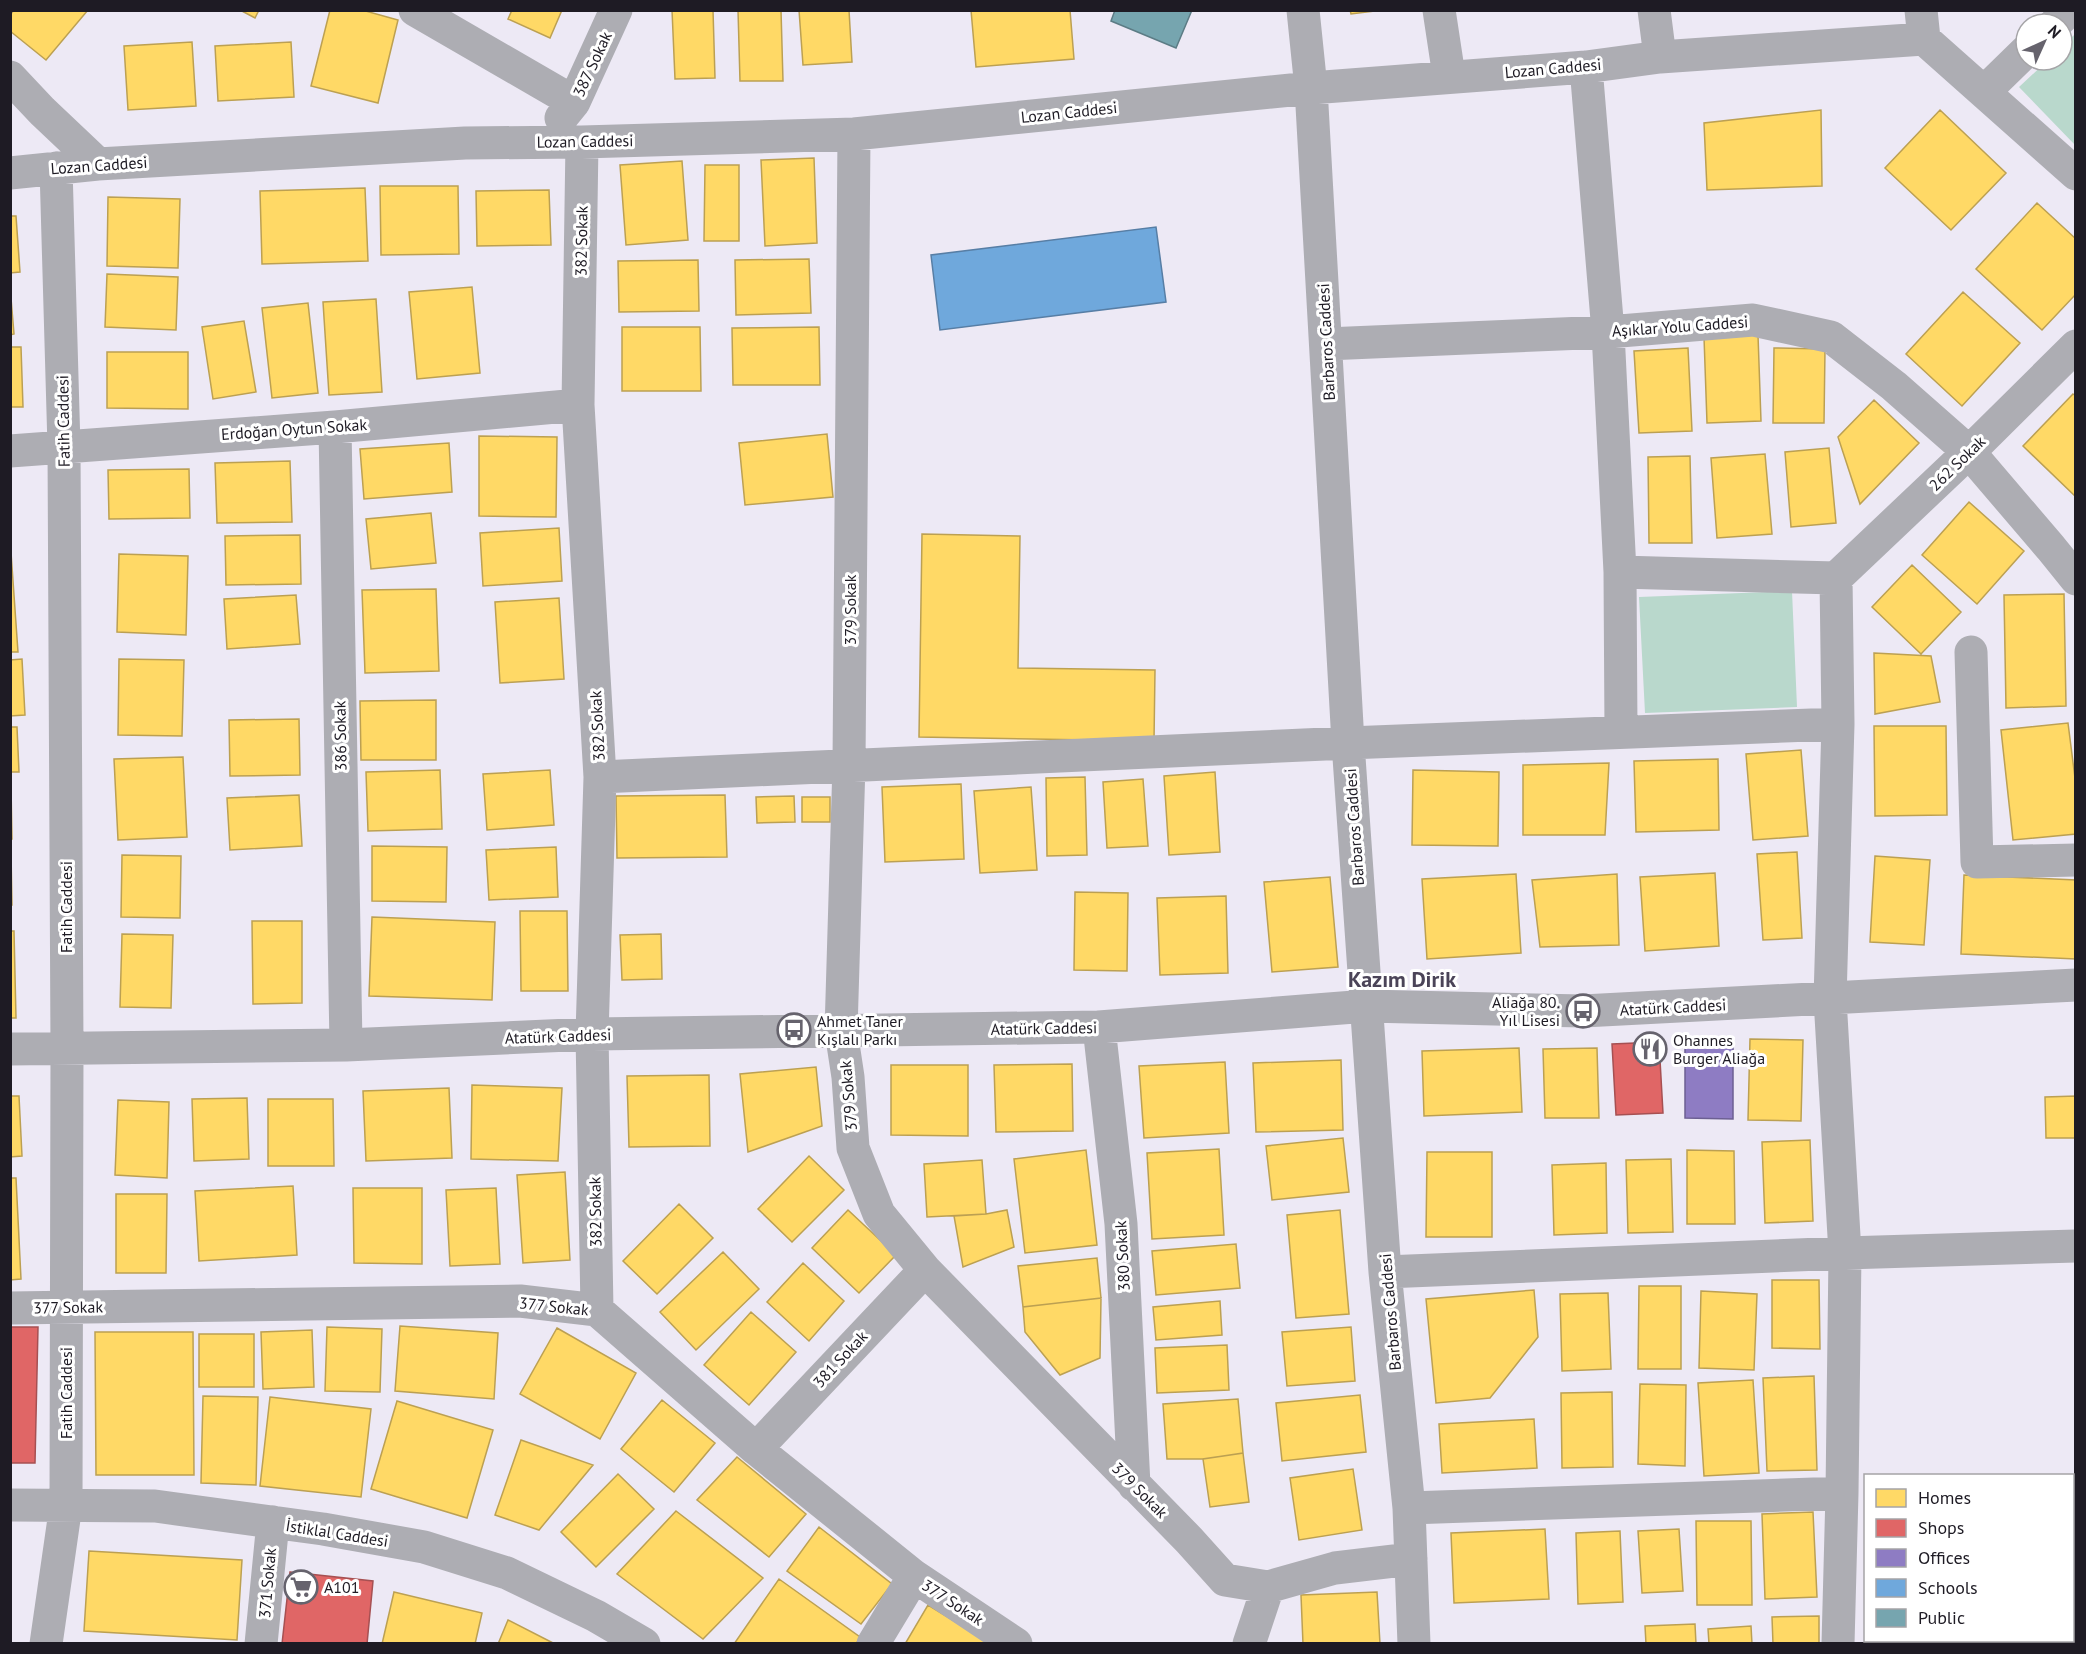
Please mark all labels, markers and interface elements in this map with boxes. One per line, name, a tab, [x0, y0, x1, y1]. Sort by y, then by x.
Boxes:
north arrow	[2014, 12, 2074, 72]
text: N	[2044, 21, 2065, 42]
street label: 387 Sokak	[568, 28, 616, 100]
street label: Lozan Caddesi	[1504, 54, 1602, 82]
street label: Lozan Caddesi	[1020, 97, 1118, 127]
street label: Lozan Caddesi	[536, 130, 634, 152]
street label: Lozan Caddesi	[50, 152, 148, 178]
street label: 382 Sokak	[570, 205, 592, 277]
street label: Barbaros Caddesi	[1313, 283, 1339, 401]
street label: Aşıklar Yolu Caddesi	[1611, 311, 1749, 341]
street label: Fatih Caddesi	[52, 375, 74, 467]
street label: Erdoğan Oytun Sokak	[220, 414, 368, 444]
street label: 262 Sokak	[1925, 431, 1990, 495]
street label: 379 Sokak	[840, 574, 860, 645]
street label: 382 Sokak	[585, 690, 609, 762]
street label: 386 Sokak	[329, 700, 351, 772]
street label: Barbaros Caddesi	[1340, 768, 1368, 886]
street label: Fatih Caddesi	[56, 861, 76, 953]
district label: Kazım Dirik	[1348, 965, 1456, 993]
place label: Aliağa 80. Yıl Lisesi	[1492, 992, 1560, 1030]
bus stop icon: Aliağa 80. Yıl Lisesi	[1565, 993, 1601, 1029]
street label: Atatürk Caddesi	[1619, 994, 1727, 1020]
place label: Ahmet Taner Kışlalı Parkı	[817, 1011, 903, 1049]
bus stop icon: Ahmet Taner Kışlalı Parkı	[776, 1012, 812, 1048]
street label: Atatürk Caddesi	[991, 1017, 1097, 1039]
street label: Atatürk Caddesi	[504, 1024, 612, 1048]
place label: Ohannes Burger Aliağa	[1673, 1030, 1765, 1068]
restaurant icon: Ohannes Burger Aliağa	[1632, 1031, 1668, 1067]
street label: 379 Sokak	[835, 1060, 861, 1132]
street label: 382 Sokak	[584, 1176, 606, 1248]
street label: 380 Sokak	[1110, 1220, 1134, 1292]
street label: Barbaros Caddesi	[1375, 1253, 1405, 1371]
street label: 377 Sokak	[518, 1292, 590, 1320]
street label: 377 Sokak	[33, 1296, 103, 1318]
street label: 381 Sokak	[809, 1326, 872, 1392]
street label: Fatih Caddesi	[56, 1347, 76, 1439]
street label: 379 Sokak	[1108, 1458, 1172, 1522]
legend	[1864, 1474, 2074, 1642]
text: Homes	[1918, 1486, 1971, 1509]
street label: İstiklal Caddesi	[284, 1515, 390, 1551]
text: Shops	[1918, 1516, 1964, 1539]
text: Offices	[1918, 1546, 1970, 1569]
street label: 371 Sokak	[254, 1547, 280, 1619]
supermarket icon: A101	[283, 1569, 319, 1605]
street label: 377 Sokak	[918, 1575, 988, 1630]
text: Schools	[1918, 1576, 1978, 1599]
place label: A101	[324, 1577, 360, 1597]
text: Public	[1918, 1606, 1965, 1629]

